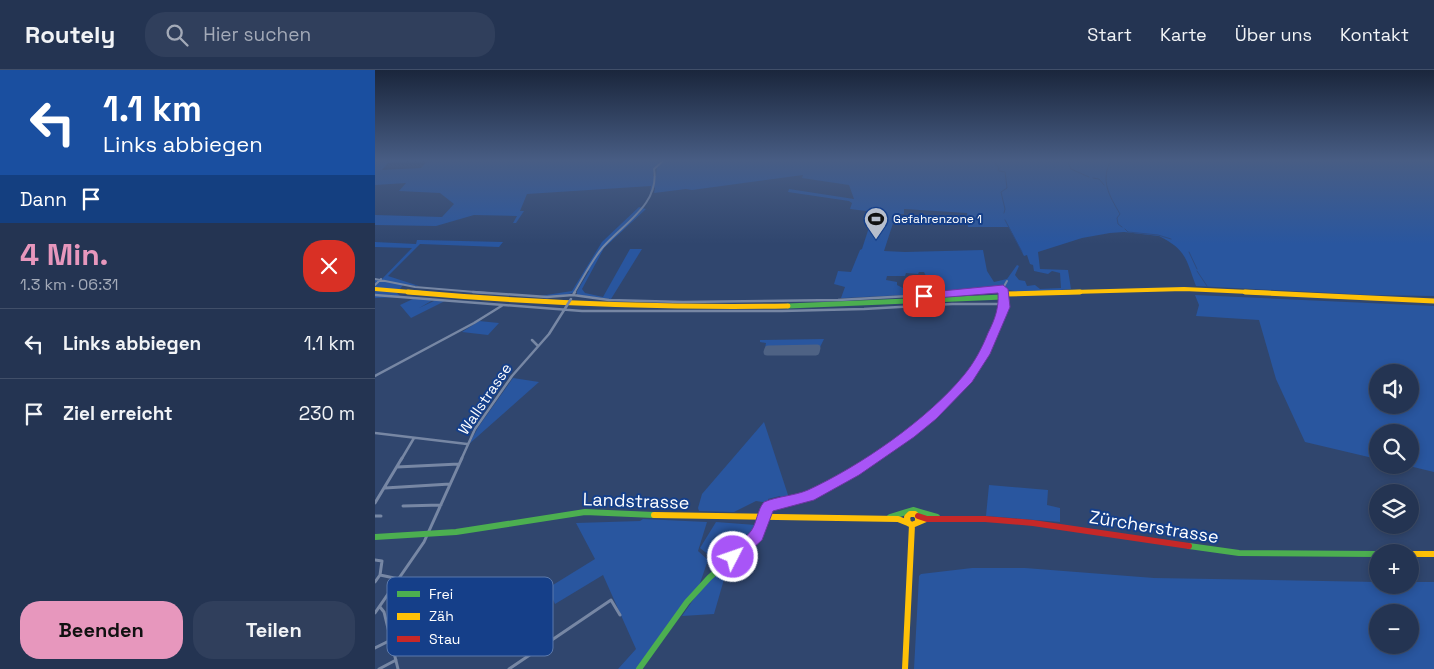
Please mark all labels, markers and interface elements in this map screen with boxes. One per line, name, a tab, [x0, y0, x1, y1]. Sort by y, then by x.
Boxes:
search box	[145, 12, 495, 57]
text: Routely	[25, 19, 115, 50]
icon: search	[163, 21, 191, 49]
text: Hier suchen	[203, 22, 311, 47]
text: Start	[1087, 23, 1132, 46]
text: Karte	[1160, 23, 1207, 46]
text: Über uns	[1235, 23, 1312, 46]
text: Kontakt	[1340, 23, 1409, 46]
text: 1.1 km	[103, 87, 202, 131]
icon: left	[20, 90, 85, 155]
text: Links abbiegen	[103, 130, 263, 158]
icon: arrive	[77, 185, 105, 213]
text: Dann	[20, 187, 67, 212]
sports icon: Gefahrenzone 1	[863, 206, 889, 240]
place label: Gefahrenzone 1	[893, 211, 982, 227]
text: 4 Min.	[20, 235, 109, 274]
button: close	[303, 240, 355, 292]
text: 1.3 km · 06:31	[20, 274, 118, 295]
pin	[903, 275, 945, 317]
icon: arrive	[910, 282, 938, 310]
icon: left	[20, 330, 48, 358]
text: Links abbiegen	[63, 331, 201, 356]
text: 1.1 km	[304, 331, 355, 356]
street label: Wallstrasse	[454, 359, 516, 438]
map controls	[1369, 364, 1419, 654]
button: sound	[1369, 364, 1419, 414]
icon: arrive	[20, 400, 48, 428]
text: Ziel erreicht	[63, 401, 173, 426]
text: 230 m	[299, 401, 355, 426]
button: search	[1369, 424, 1419, 474]
button: layers	[1369, 484, 1419, 534]
street label: Landstrasse	[582, 487, 690, 514]
street label: Zürcherstrasse	[1088, 505, 1220, 548]
position arrow	[706, 530, 758, 582]
button: +	[1369, 544, 1419, 594]
legend	[387, 577, 553, 656]
text: Frei	[429, 585, 453, 603]
button: Beenden	[20, 601, 183, 659]
button: Teilen	[193, 601, 355, 659]
button: −	[1369, 604, 1419, 654]
text: Zäh	[429, 607, 454, 625]
text: Stau	[429, 630, 460, 648]

